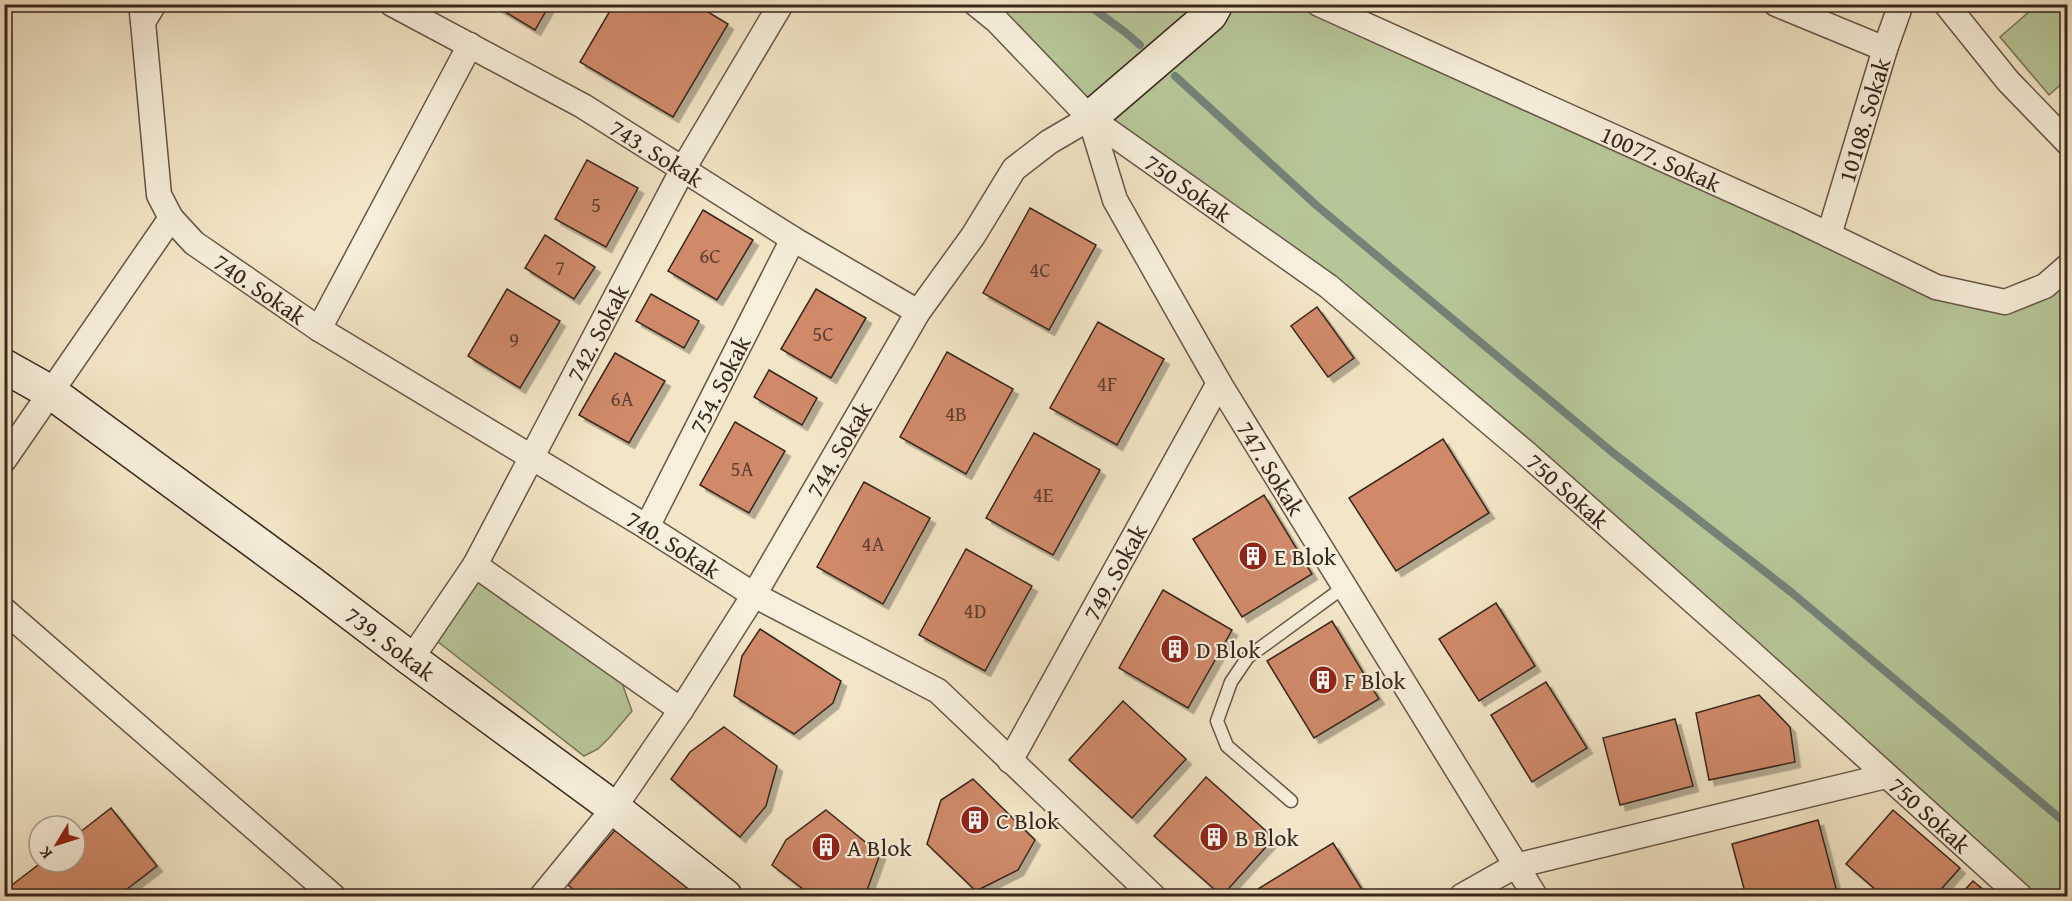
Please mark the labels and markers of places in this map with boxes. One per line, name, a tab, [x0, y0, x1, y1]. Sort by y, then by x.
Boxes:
place label: E Blok	[1274, 539, 1337, 574]
building icon: E Blok	[1237, 540, 1269, 572]
place label: D Blok	[1196, 632, 1261, 667]
building icon: D Blok	[1159, 633, 1191, 665]
place label: F Blok	[1344, 663, 1407, 698]
building icon: F Blok	[1307, 664, 1339, 696]
place label: C Blok	[996, 803, 1060, 838]
building icon: C Blok	[959, 804, 991, 836]
place label: B Blok	[1235, 820, 1299, 855]
building icon: B Blok	[1198, 821, 1230, 853]
place label: A Blok	[847, 830, 912, 865]
building icon: A Blok	[810, 831, 842, 863]

